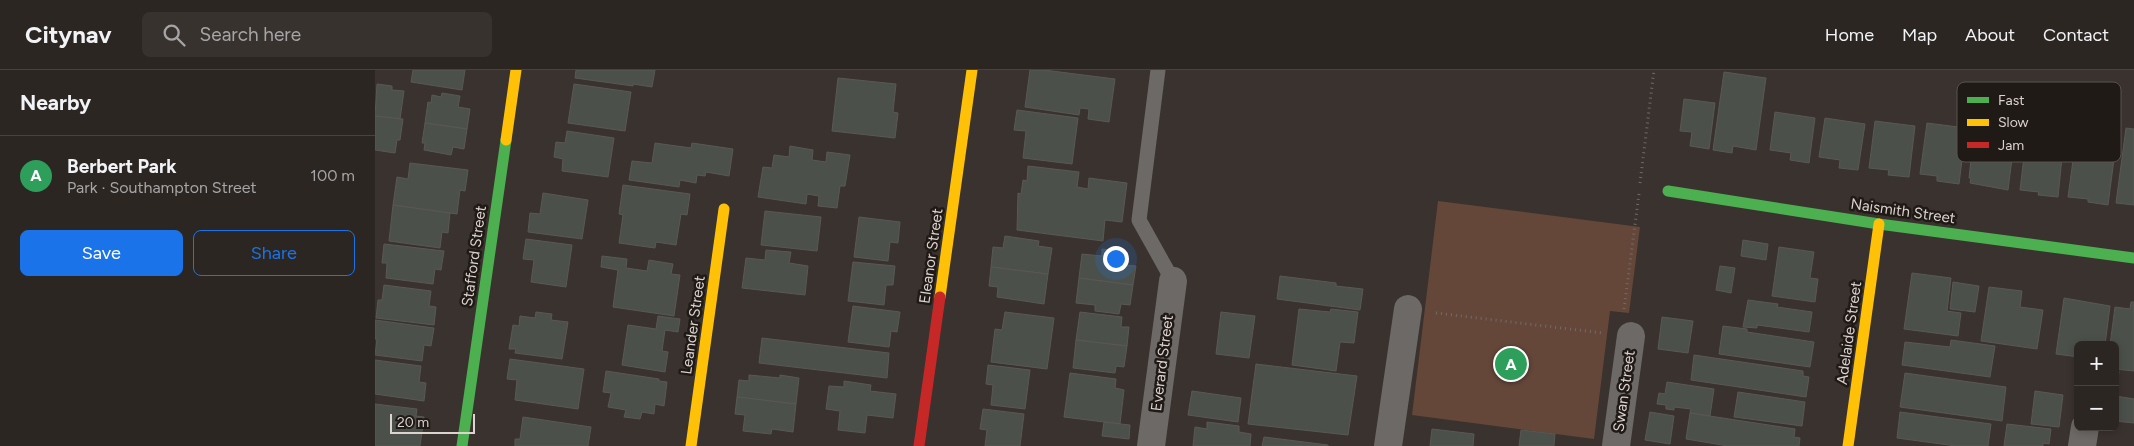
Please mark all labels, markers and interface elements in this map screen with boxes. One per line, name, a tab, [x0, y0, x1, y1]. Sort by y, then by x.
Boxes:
search box	[142, 12, 492, 57]
text: Citynav	[25, 20, 112, 49]
icon: search	[160, 21, 188, 49]
text: Search here	[200, 23, 301, 46]
text: Home	[1825, 24, 1874, 46]
text: Map	[1902, 24, 1937, 46]
text: About	[1965, 24, 2015, 46]
text: Contact	[2043, 24, 2109, 46]
legend	[1957, 82, 2121, 162]
text: Nearby	[20, 90, 91, 115]
text: Fast	[1998, 92, 2024, 109]
text: Slow	[1998, 114, 2029, 131]
text: Jam	[1998, 137, 2024, 154]
text: Berbert Park	[67, 155, 176, 178]
text: A	[30, 166, 42, 185]
text: 100 m	[310, 166, 355, 185]
text: Park · Southampton Street	[67, 178, 257, 197]
street label: Naismith Street	[1849, 195, 1957, 227]
street label: Stafford Street	[458, 204, 490, 308]
street label: Eleanor Street	[915, 207, 947, 305]
button: Save	[20, 230, 183, 276]
button: Share	[193, 230, 355, 276]
your location	[1103, 246, 1129, 272]
street label: Leander Street	[677, 274, 709, 376]
street label: Adelaide Street	[1833, 280, 1865, 386]
street label: Everard Street	[1147, 313, 1177, 412]
map controls	[2074, 341, 2119, 431]
button: +	[2074, 341, 2119, 386]
pin: A	[1495, 345, 1527, 383]
street label: Swan Street	[1609, 349, 1639, 433]
button: −	[2074, 386, 2119, 431]
scale bar	[390, 411, 475, 434]
text: 20 m	[397, 414, 429, 431]

